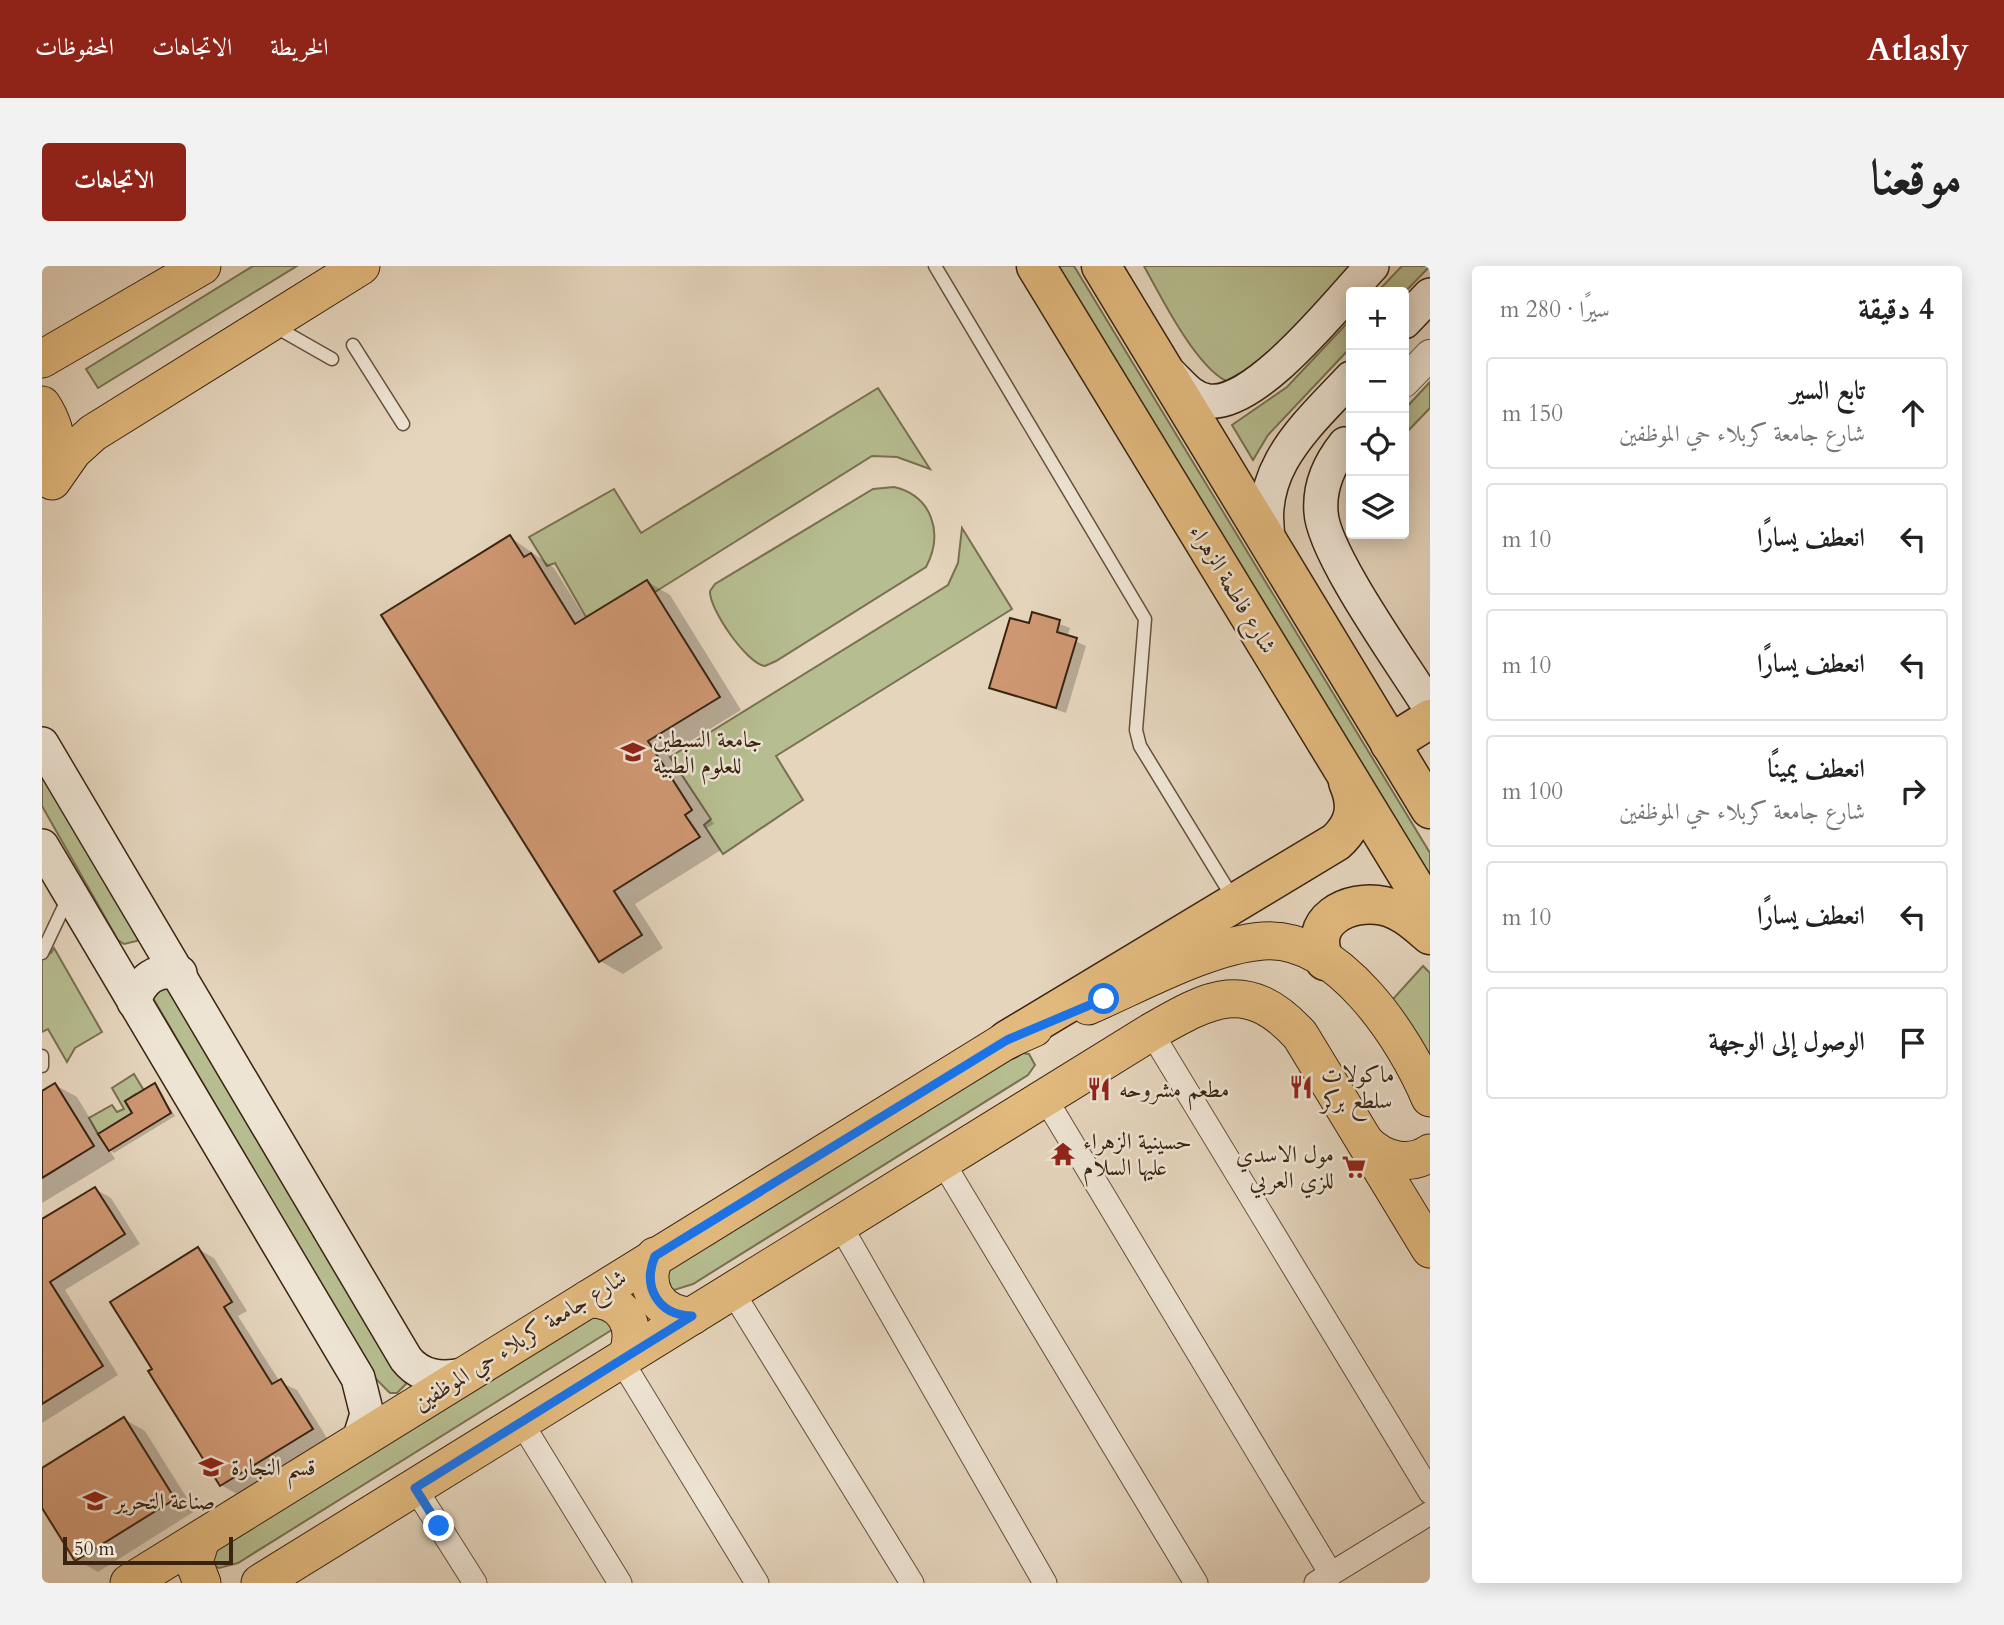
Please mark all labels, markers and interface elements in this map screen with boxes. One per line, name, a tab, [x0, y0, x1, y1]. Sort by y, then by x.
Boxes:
text: Atlasly	[1867, 27, 1969, 72]
text: المحفوظات	[35, 31, 114, 64]
text: الاتجاهات	[152, 31, 232, 64]
text: الخريطة	[270, 31, 329, 64]
button: الاتجاهات	[42, 143, 186, 221]
text: موقعنا	[1870, 145, 1962, 212]
map controls	[1346, 287, 1409, 539]
button: +	[1346, 287, 1409, 350]
text: 4 دقيقة	[1858, 289, 1934, 330]
text: سيرًا · 280 m	[1500, 294, 1610, 325]
button: −	[1346, 350, 1409, 413]
text: تابع السير	[1790, 373, 1865, 408]
icon: ahead	[1894, 394, 1932, 432]
text: 150 m	[1502, 398, 1563, 429]
button: locate	[1346, 413, 1409, 476]
text: شارع جامعة كربلاء حي الموظفين	[1619, 418, 1865, 449]
button: layers	[1346, 476, 1409, 539]
street label: شارع فاطمة الزهراء	[1179, 519, 1284, 661]
text: انعطف يسارًا	[1757, 520, 1865, 555]
icon: left	[1894, 520, 1932, 558]
text: 10 m	[1502, 524, 1551, 555]
text: انعطف يسارًا	[1757, 646, 1865, 681]
icon: left	[1894, 646, 1932, 684]
text: 10 m	[1502, 650, 1551, 681]
place label: جامعة السبطين للعلوم الطبية	[653, 724, 762, 785]
school or university icon: جامعة السبطين للعلوم الطبية	[619, 738, 647, 766]
text: انعطف يمينًا	[1767, 751, 1865, 786]
icon: right	[1894, 772, 1932, 810]
text: 100 m	[1502, 776, 1563, 807]
text: شارع جامعة كربلاء حي الموظفين	[1619, 796, 1865, 827]
text: انعطف يسارًا	[1757, 898, 1865, 933]
icon: left	[1894, 898, 1932, 936]
text: 10 m	[1502, 902, 1551, 933]
route start	[1088, 983, 1119, 1014]
text: الوصول إلى الوجهة	[1709, 1024, 1865, 1059]
icon: arrive	[1894, 1024, 1932, 1062]
place label: ماكولات سلطع بركر	[1319, 1059, 1394, 1121]
restaurant icon: ماكولات سلطع بركر	[1287, 1073, 1315, 1101]
place label: مطعم مشروحه	[1119, 1074, 1229, 1111]
restaurant icon: مطعم مشروحه	[1085, 1075, 1113, 1103]
place label: حسينية الزهراء عليها السلام	[1083, 1126, 1192, 1187]
place label: مول الاسدي للزي العربي	[1236, 1139, 1334, 1199]
temple icon: حسينية الزهراء عليها السلام	[1049, 1140, 1077, 1168]
supermarket icon: مول الاسدي للزي العربي	[1340, 1153, 1368, 1181]
street label: شارع جامعة كربلاء حي الموظفين	[408, 1262, 635, 1422]
place label: قسم النجارة	[231, 1452, 316, 1490]
school or university icon: قسم النجارة	[197, 1453, 225, 1481]
place label: صناعة التحرير	[113, 1486, 215, 1517]
school or university icon: صناعة التحرير	[81, 1487, 109, 1515]
route end	[423, 1510, 454, 1541]
scale bar	[63, 1534, 233, 1566]
text: 50 m	[74, 1536, 115, 1562]

